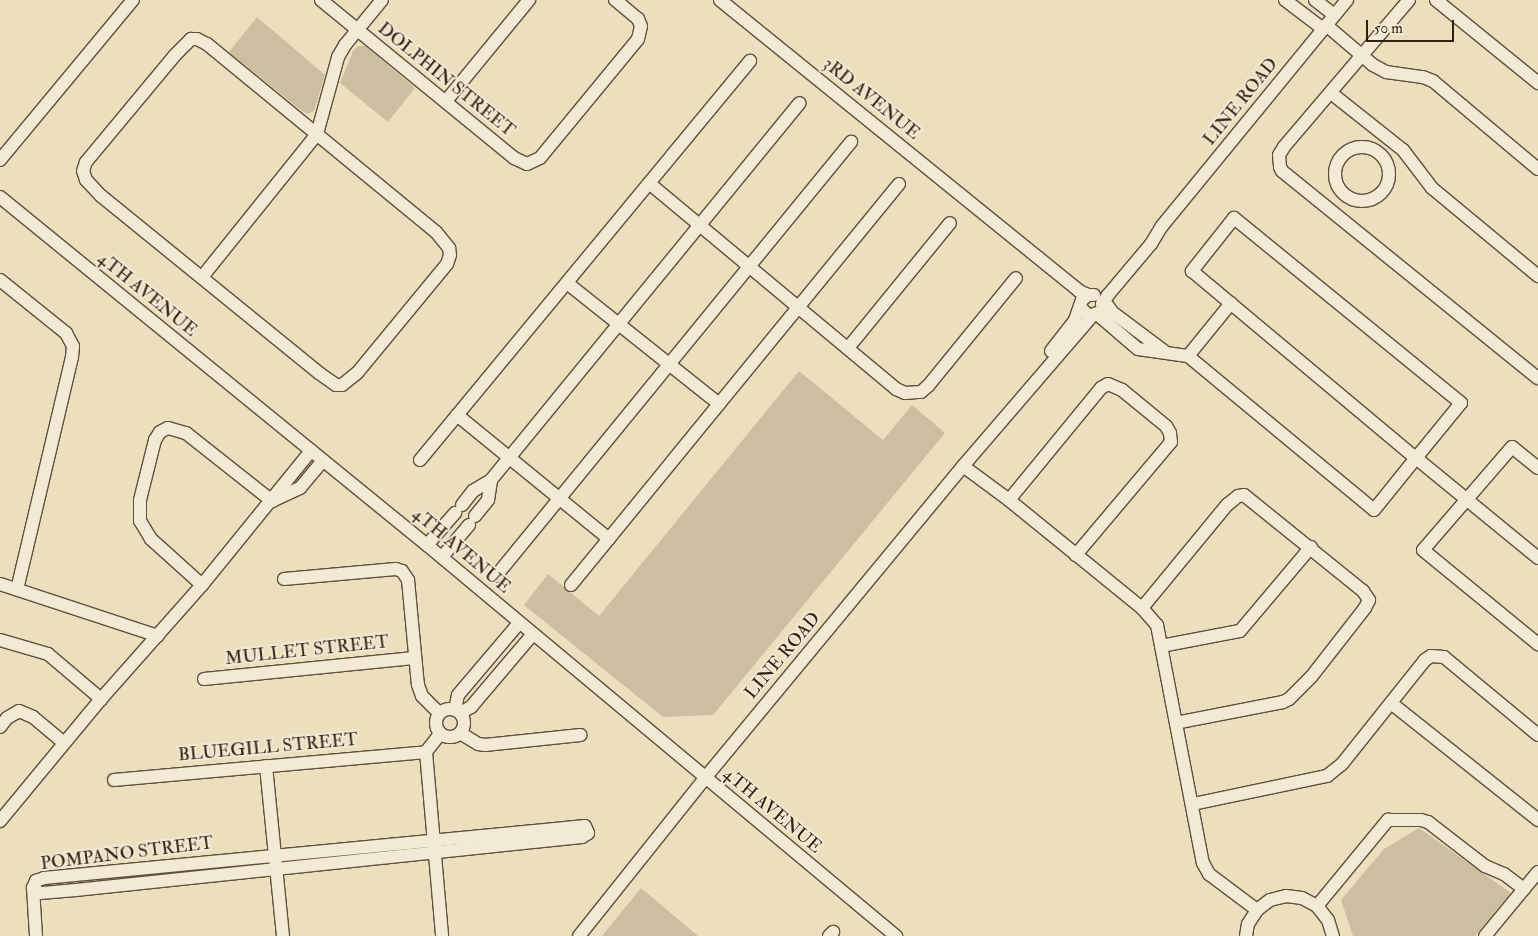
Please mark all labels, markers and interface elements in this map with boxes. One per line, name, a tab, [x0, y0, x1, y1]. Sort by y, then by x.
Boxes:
scale bar	[1368, 10, 1456, 42]
street label: DOLPHIN STREET	[373, 18, 519, 142]
text: 50 m	[1374, 19, 1403, 38]
street label: 3RD AVENUE	[818, 53, 924, 145]
street label: LINE ROAD	[1199, 54, 1283, 150]
street label: 4TH AVENUE	[93, 248, 201, 342]
street label: 4TH AVENUE	[407, 504, 515, 598]
street label: LINE ROAD	[741, 608, 825, 704]
street label: MULLET STREET	[224, 632, 390, 670]
street label: BLUEGILL STREET	[177, 729, 359, 767]
street label: 4TH AVENUE	[718, 764, 826, 858]
street label: POMPANO STREET	[39, 833, 215, 875]

